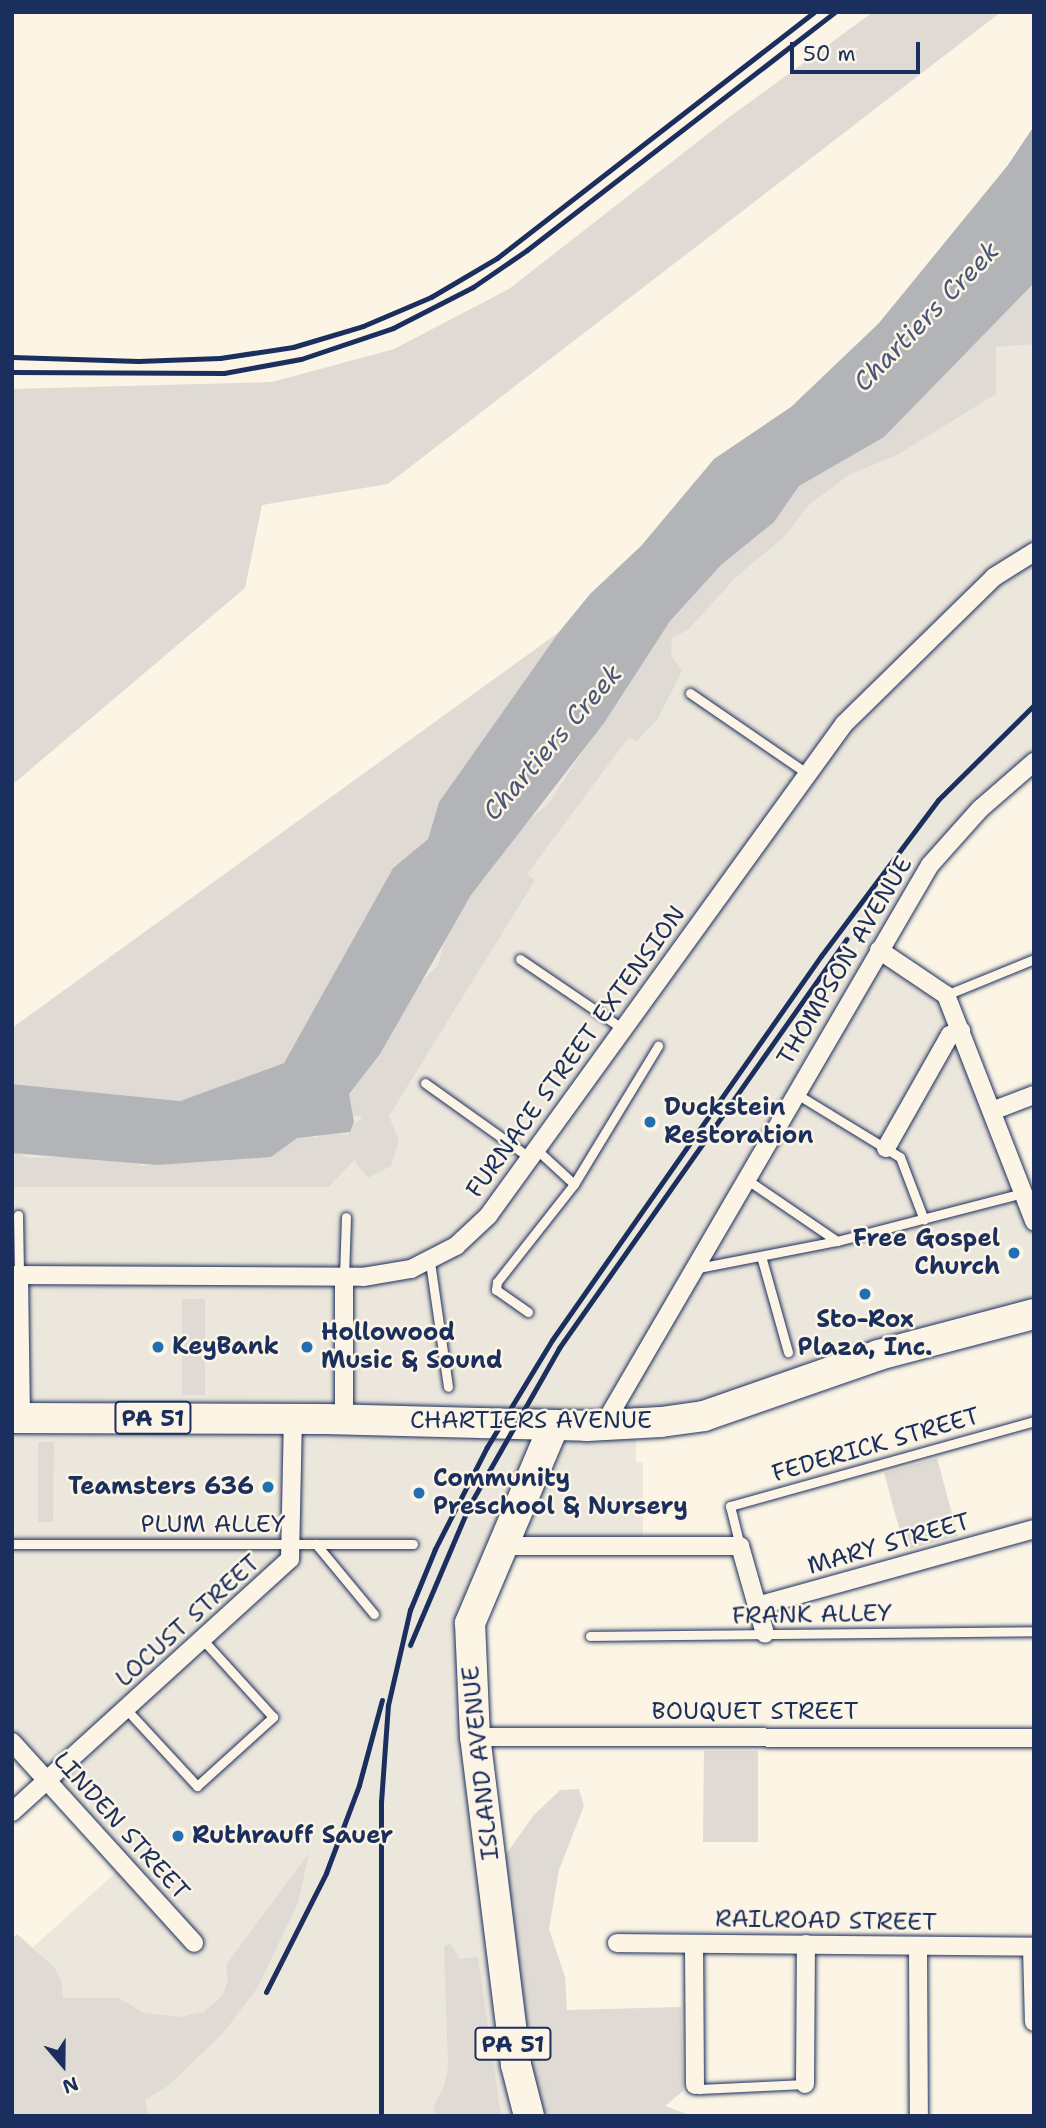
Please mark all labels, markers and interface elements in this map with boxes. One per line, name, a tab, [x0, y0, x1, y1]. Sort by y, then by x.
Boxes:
scale bar	[794, 28, 923, 72]
text: 50 m	[803, 40, 856, 68]
water label: Chartiers Creek	[847, 235, 1005, 397]
water label: Chartiers Creek	[476, 658, 628, 826]
street label: THOMPSON AVENUE	[771, 851, 919, 1071]
street label: FURNACE STREET EXTENSION	[460, 900, 692, 1204]
place label: Duckstein Restoration	[664, 1094, 813, 1150]
marker: Duckstein Restoration	[642, 1114, 658, 1130]
place label: Free Gospel Church	[853, 1225, 1000, 1281]
marker: Free Gospel Church	[1006, 1245, 1022, 1261]
marker: Sto-Rox Plaza, Inc.	[857, 1286, 873, 1302]
place label: Sto-Rox Plaza, Inc.	[798, 1306, 932, 1362]
place label: Hollowood Music & Sound	[321, 1319, 503, 1375]
place label: KeyBank	[172, 1333, 279, 1361]
marker: KeyBank	[150, 1339, 166, 1355]
marker: Hollowood Music & Sound	[299, 1339, 315, 1355]
road number: PA 51	[113, 1399, 193, 1438]
street label: FEDERICK STREET	[769, 1402, 983, 1488]
street label: CHARTIERS AVENUE	[410, 1407, 652, 1435]
place label: Community Preschool & Nursery	[433, 1465, 688, 1521]
place label: Teamsters 636	[68, 1473, 254, 1501]
marker: Teamsters 636	[260, 1479, 276, 1495]
marker: Community Preschool & Nursery	[411, 1485, 427, 1501]
street label: MARY STREET	[804, 1507, 974, 1581]
street label: PLUM ALLEY	[141, 1511, 285, 1539]
street label: LOCUST STREET	[110, 1549, 266, 1693]
street label: FRANK ALLEY	[732, 1599, 892, 1631]
street label: ISLAND AVENUE	[456, 1664, 506, 1862]
street label: BOUQUET STREET	[651, 1698, 859, 1726]
street label: LINDEN STREET	[47, 1746, 195, 1906]
place label: Ruthrauff Sauer	[192, 1822, 393, 1850]
marker: Ruthrauff Sauer	[170, 1828, 186, 1844]
street label: RAILROAD STREET	[715, 1905, 937, 1937]
road number: PA 51	[473, 2024, 553, 2064]
north arrow	[28, 2030, 98, 2100]
text: N	[59, 2071, 82, 2100]

